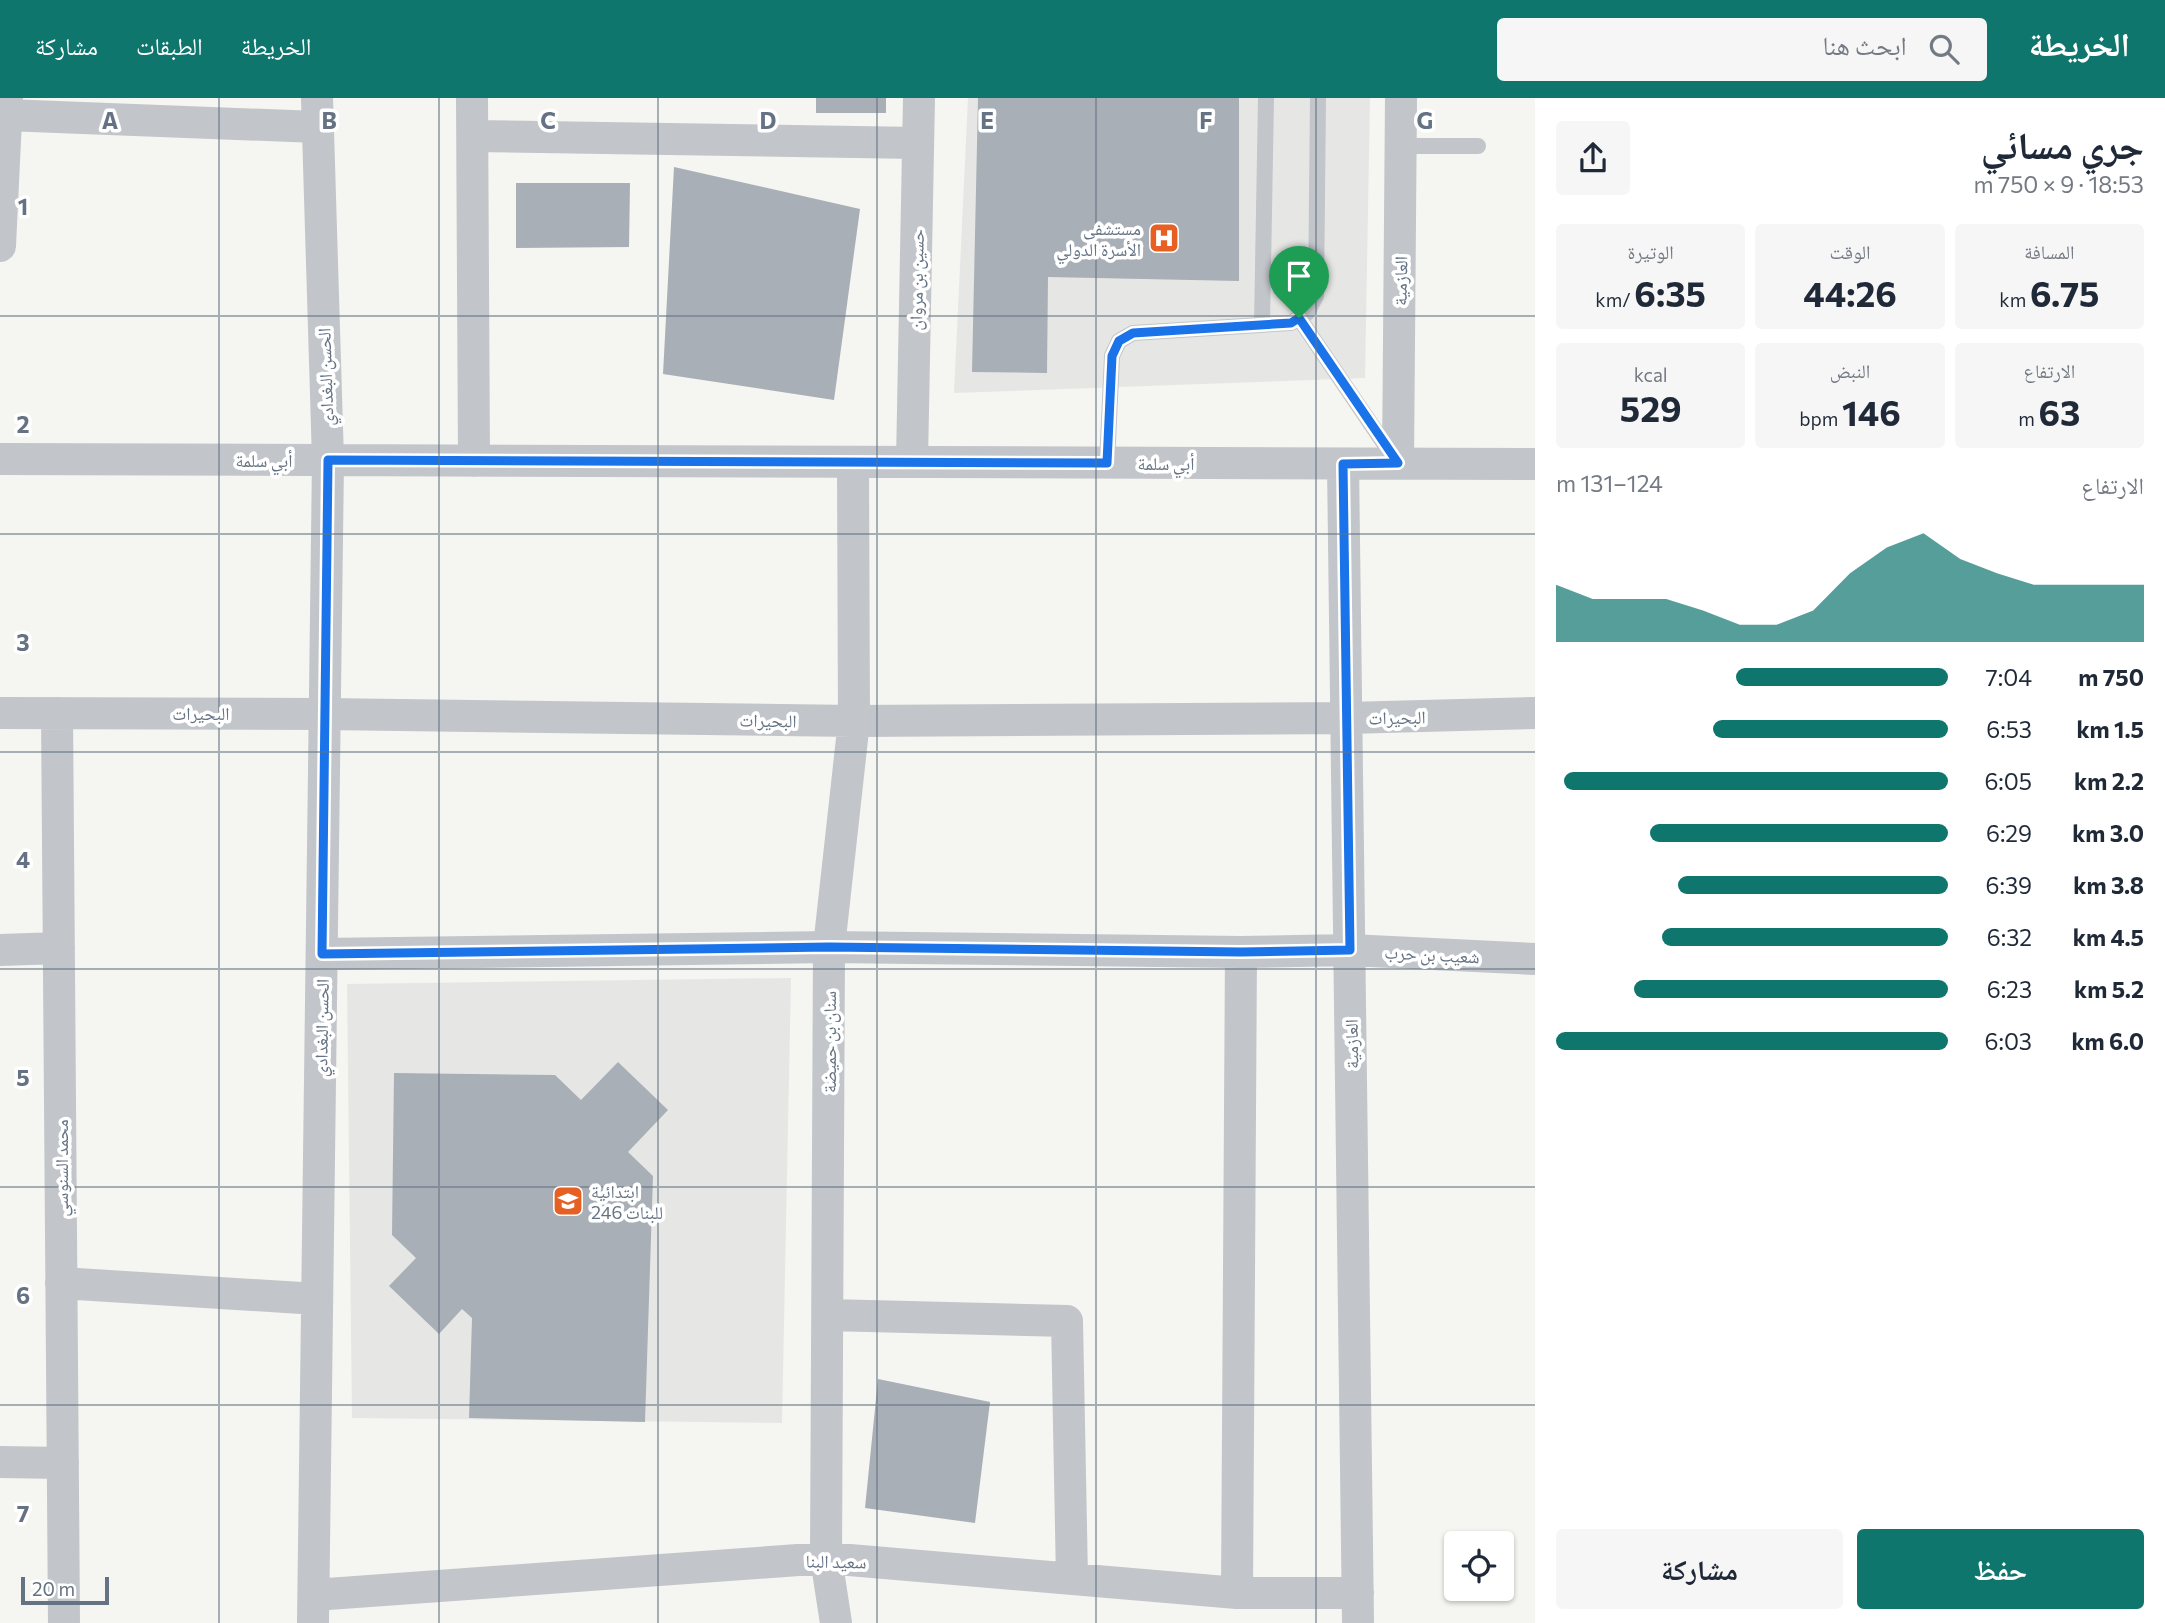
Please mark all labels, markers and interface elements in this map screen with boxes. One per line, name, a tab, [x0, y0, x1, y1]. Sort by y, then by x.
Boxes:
search box	[1497, 18, 1987, 81]
text: الخريطة	[2029, 22, 2130, 63]
text: ابحث هنا	[1822, 29, 1907, 60]
icon: search	[1925, 30, 1963, 68]
text: مشاركة	[35, 31, 98, 60]
text: الطبقات	[136, 31, 203, 60]
text: الخريطة	[241, 31, 311, 60]
text: A	[102, 106, 119, 134]
text: B	[321, 106, 337, 134]
text: C	[540, 106, 556, 134]
text: D	[760, 106, 777, 134]
text: E	[980, 106, 994, 134]
text: F	[1199, 106, 1213, 134]
text: G	[1417, 106, 1433, 134]
text: جري مسائي	[1981, 120, 2144, 167]
button: share	[1556, 121, 1630, 195]
text: 18:53 · 9 × 750 m	[1974, 170, 2144, 198]
text: 1	[18, 192, 28, 220]
place label: مستشفى الأسرة الدولي	[1056, 217, 1141, 265]
hospital icon: مستشفى الأسرة الدولي	[1147, 221, 1181, 255]
street label: حسين بن مروان	[904, 229, 929, 331]
text: الوتيرة	[1628, 240, 1674, 263]
text: الوقت	[1830, 240, 1870, 263]
text: المسافة	[2024, 240, 2075, 263]
pin	[1269, 246, 1329, 318]
street label: العازمية	[1389, 256, 1412, 306]
icon: arrive	[1280, 257, 1318, 295]
text: 6:35	[1634, 271, 1706, 314]
text: 44:26	[1803, 271, 1897, 314]
text: 6.75	[2030, 271, 2099, 314]
text: /km	[1595, 288, 1634, 311]
text: km	[1999, 288, 2030, 311]
street label: الحسن البغدادي	[312, 327, 342, 426]
text: النبض	[1830, 359, 1870, 382]
text: الارتفاع	[2023, 359, 2075, 382]
text: kcal	[1634, 363, 1668, 386]
text: 529	[1620, 386, 1682, 429]
text: 146	[1842, 390, 1901, 433]
text: 63	[2039, 390, 2080, 433]
text: bpm	[1799, 407, 1842, 430]
text: m	[2018, 407, 2039, 430]
text: 2	[16, 410, 30, 438]
street label: أبي سلمة	[236, 449, 292, 476]
street label: أبي سلمة	[1138, 452, 1194, 479]
text: 124–131 m	[1556, 469, 1663, 497]
text: الارتفاع	[2081, 471, 2144, 499]
text: 3	[16, 628, 30, 656]
text: 7:04	[1986, 663, 2032, 691]
text: 750 m	[2078, 663, 2144, 691]
street label: البحيرات	[172, 702, 230, 725]
street label: البحيرات	[1368, 706, 1426, 729]
street label: البحيرات	[739, 709, 797, 732]
text: 6:53	[1986, 715, 2032, 743]
text: 1.5 km	[2076, 715, 2144, 743]
text: 6:05	[1984, 767, 2032, 795]
text: 2.2 km	[2074, 767, 2144, 795]
text: 6:29	[1986, 819, 2032, 847]
text: 3.0 km	[2072, 819, 2144, 847]
text: 4	[16, 845, 30, 873]
text: 6:39	[1986, 871, 2032, 899]
text: 3.8 km	[2073, 871, 2144, 899]
text: 6:32	[1987, 923, 2032, 951]
text: 4.5 km	[2073, 923, 2144, 951]
street label: شعيب بن حرب	[1384, 941, 1480, 968]
text: 6:23	[1987, 975, 2032, 1003]
text: 5.2 km	[2074, 975, 2144, 1003]
street label: الحسن البغدادي	[309, 979, 337, 1077]
street label: سنان بن حميضة	[818, 991, 841, 1093]
street label: العازمية	[1340, 1019, 1363, 1069]
text: 6:03	[1985, 1027, 2032, 1055]
text: 6.0 km	[2071, 1027, 2144, 1055]
text: 5	[16, 1063, 30, 1091]
street label: محمد السنوسي	[50, 1119, 77, 1217]
place label: ابتدائية 246 للبنات	[591, 1180, 663, 1224]
school or university icon: ابتدائية 246 للبنات	[551, 1184, 585, 1218]
text: 6	[16, 1281, 30, 1309]
text: 7	[17, 1499, 29, 1527]
button: مشاركة	[1556, 1529, 1843, 1609]
button: حفظ	[1857, 1529, 2144, 1609]
map controls	[1444, 1531, 1514, 1601]
button: locate	[1444, 1531, 1514, 1601]
street label: سعيد البنا	[805, 1549, 867, 1573]
scale bar	[21, 1574, 108, 1606]
text: 20 m	[32, 1577, 75, 1600]

